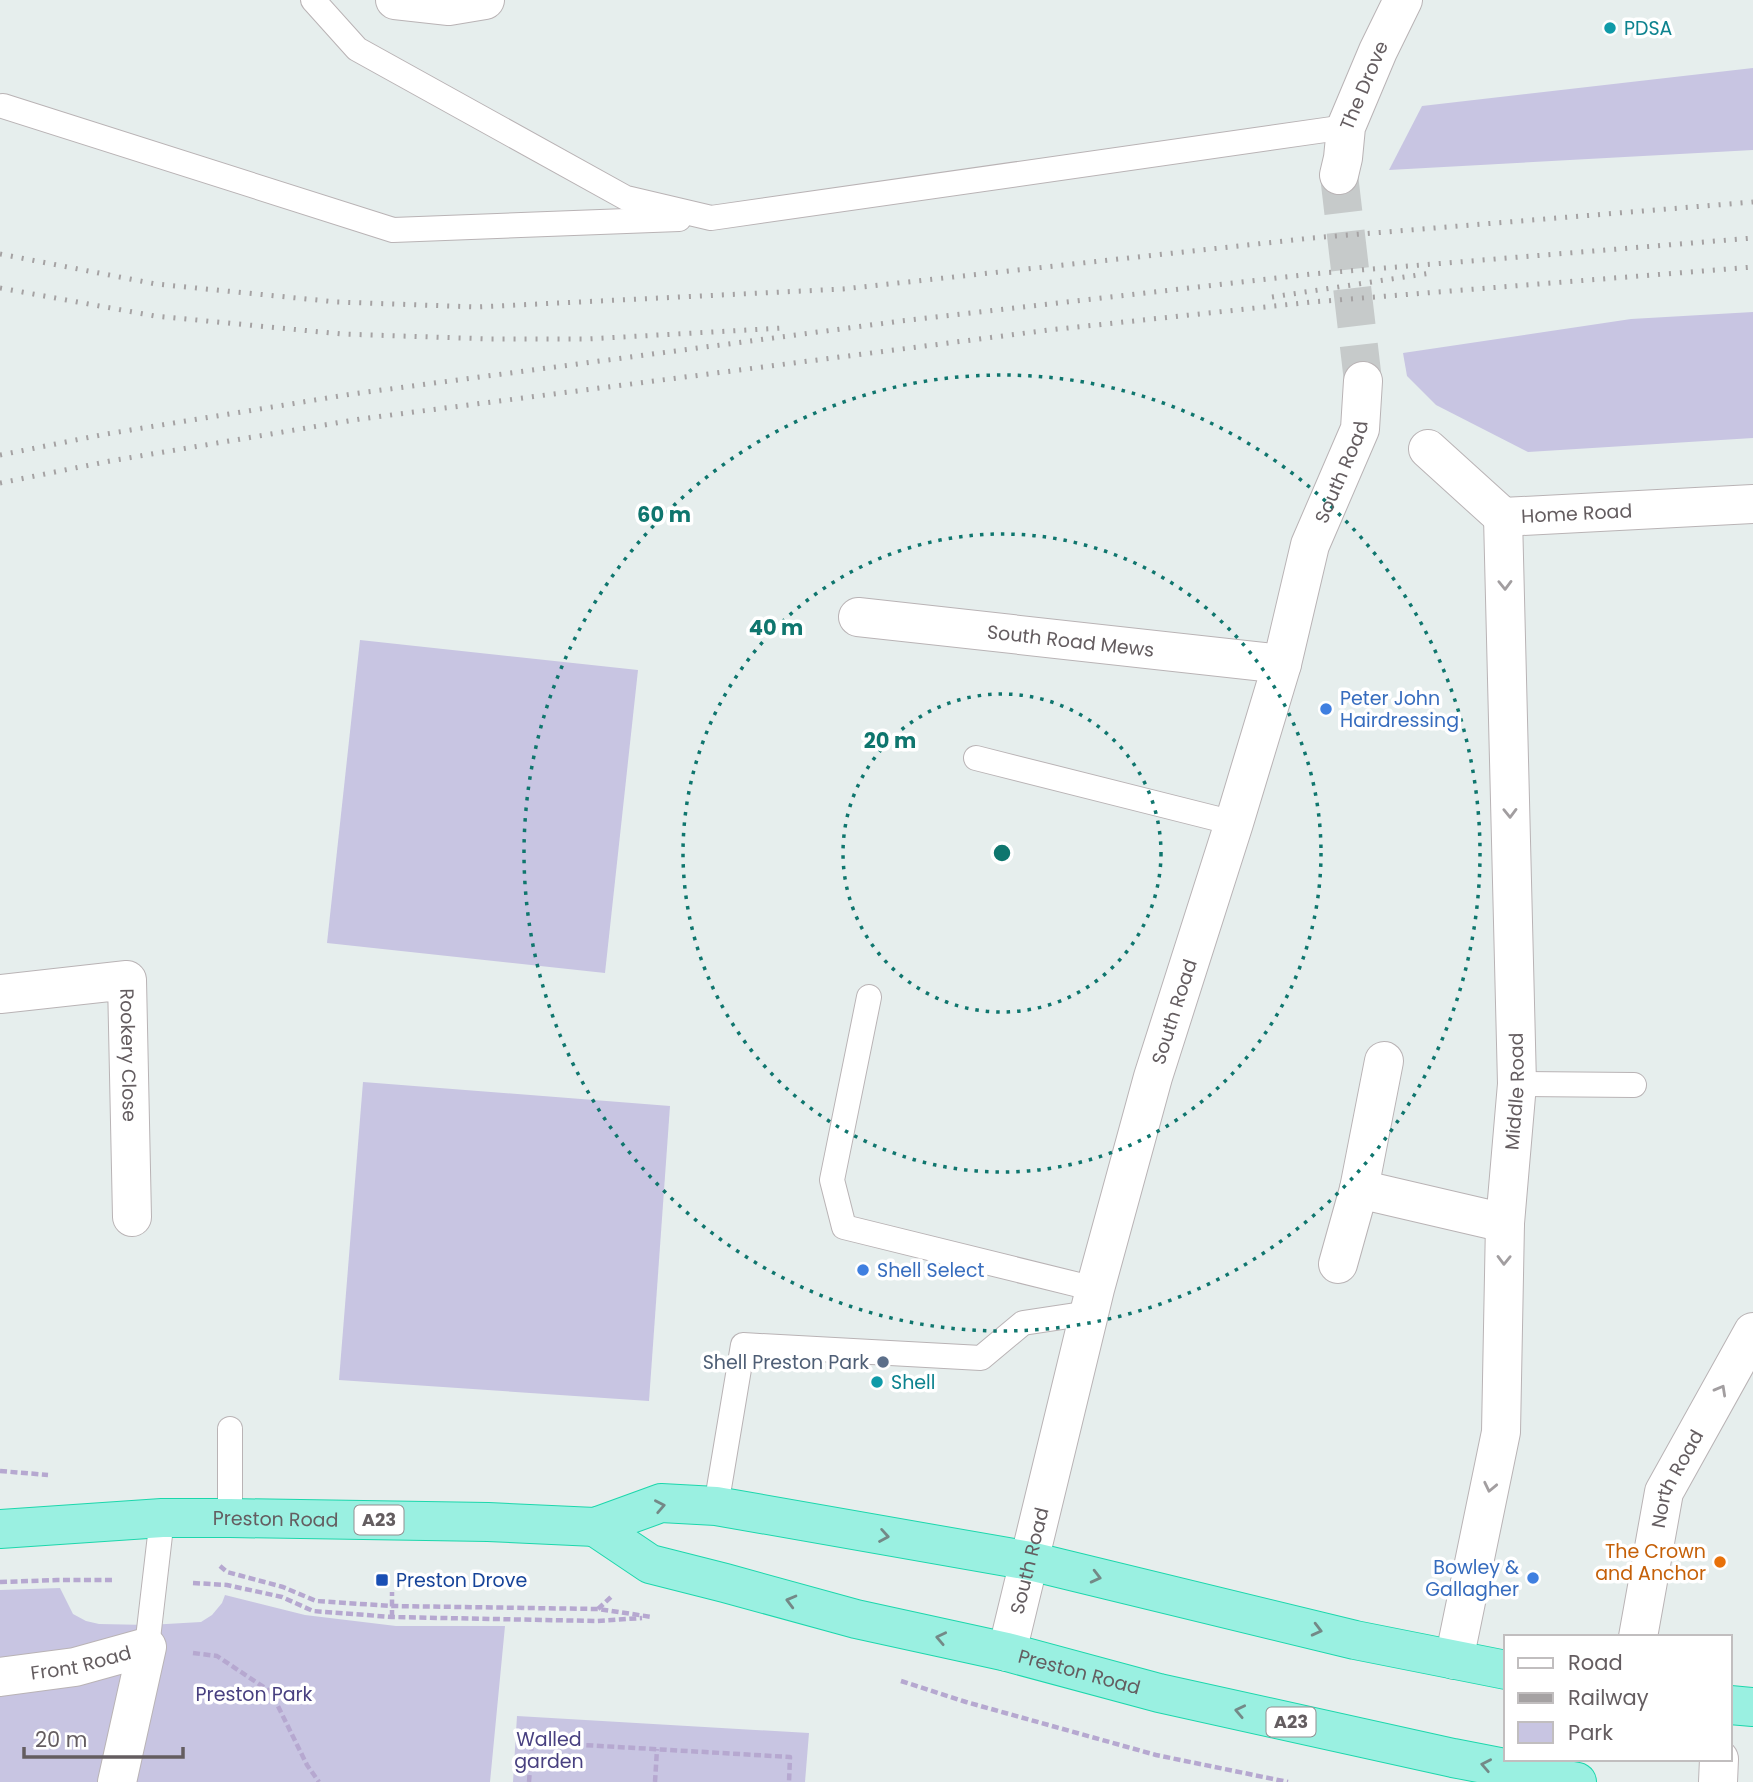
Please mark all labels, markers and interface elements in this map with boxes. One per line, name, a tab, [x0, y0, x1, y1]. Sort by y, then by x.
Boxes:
place label: PDSA	[1624, 15, 1673, 42]
marker: PDSA	[1602, 20, 1618, 36]
street label: The Drove	[1333, 36, 1395, 134]
street label: South Road	[1308, 420, 1374, 527]
street label: Home Road	[1520, 497, 1633, 530]
text: 60 m	[637, 500, 691, 529]
one-way arrow	[1497, 581, 1513, 591]
text: 40 m	[749, 613, 803, 642]
street label: South Road Mews	[986, 618, 1156, 664]
place label: Peter John Hairdressing	[1340, 685, 1459, 734]
marker: Peter John Hairdressing	[1318, 701, 1334, 717]
text: 20 m	[864, 726, 916, 755]
one-way arrow	[1503, 808, 1518, 819]
centre of rings	[990, 841, 1014, 865]
street label: South Road	[1145, 956, 1204, 1068]
street label: Rookery Close	[113, 988, 143, 1122]
street label: Middle Road	[1498, 1032, 1531, 1151]
one-way arrow	[1496, 1255, 1512, 1266]
place label: Shell Select	[877, 1257, 984, 1284]
marker: Shell Select	[855, 1262, 871, 1278]
place label: Shell Preston Park	[703, 1349, 869, 1376]
marker: Shell Preston Park	[875, 1354, 891, 1370]
place label: Shell	[891, 1369, 935, 1396]
marker: Shell	[869, 1374, 885, 1390]
one-way arrow	[1713, 1384, 1726, 1397]
street label: North Road	[1645, 1425, 1710, 1530]
one-way arrow	[1483, 1481, 1498, 1493]
one-way arrow	[654, 1499, 665, 1514]
street label: Preston Road	[213, 1505, 339, 1534]
street label: South Road	[1004, 1505, 1056, 1617]
road number: A23	[354, 1506, 404, 1534]
one-way arrow	[878, 1528, 890, 1543]
place label: The Crown and Anchor	[1595, 1538, 1706, 1587]
place label: Bowley & Gallagher	[1425, 1554, 1519, 1603]
marker: The Crown and Anchor	[1712, 1554, 1728, 1570]
place label: Preston Drove	[396, 1567, 527, 1594]
one-way arrow	[1090, 1569, 1102, 1583]
marker: Bowley & Gallagher	[1525, 1570, 1541, 1586]
marker: Preston Drove	[374, 1572, 390, 1588]
one-way arrow	[785, 1595, 797, 1609]
one-way arrow	[1311, 1622, 1323, 1637]
one-way arrow	[935, 1631, 947, 1646]
legend	[1504, 1635, 1732, 1761]
street label: Front Road	[29, 1639, 134, 1687]
street label: Preston Road	[1015, 1643, 1143, 1701]
text: Road	[1568, 1648, 1623, 1677]
park label: Preston Park	[196, 1681, 313, 1708]
text: Railway	[1568, 1683, 1649, 1712]
one-way arrow	[1234, 1705, 1246, 1719]
road number: A23	[1266, 1708, 1316, 1736]
scale bar	[24, 1716, 184, 1760]
text: Park	[1568, 1718, 1613, 1747]
text: 20 m	[35, 1725, 88, 1754]
park label: Walled garden	[514, 1726, 584, 1775]
one-way arrow	[1480, 1758, 1492, 1773]

